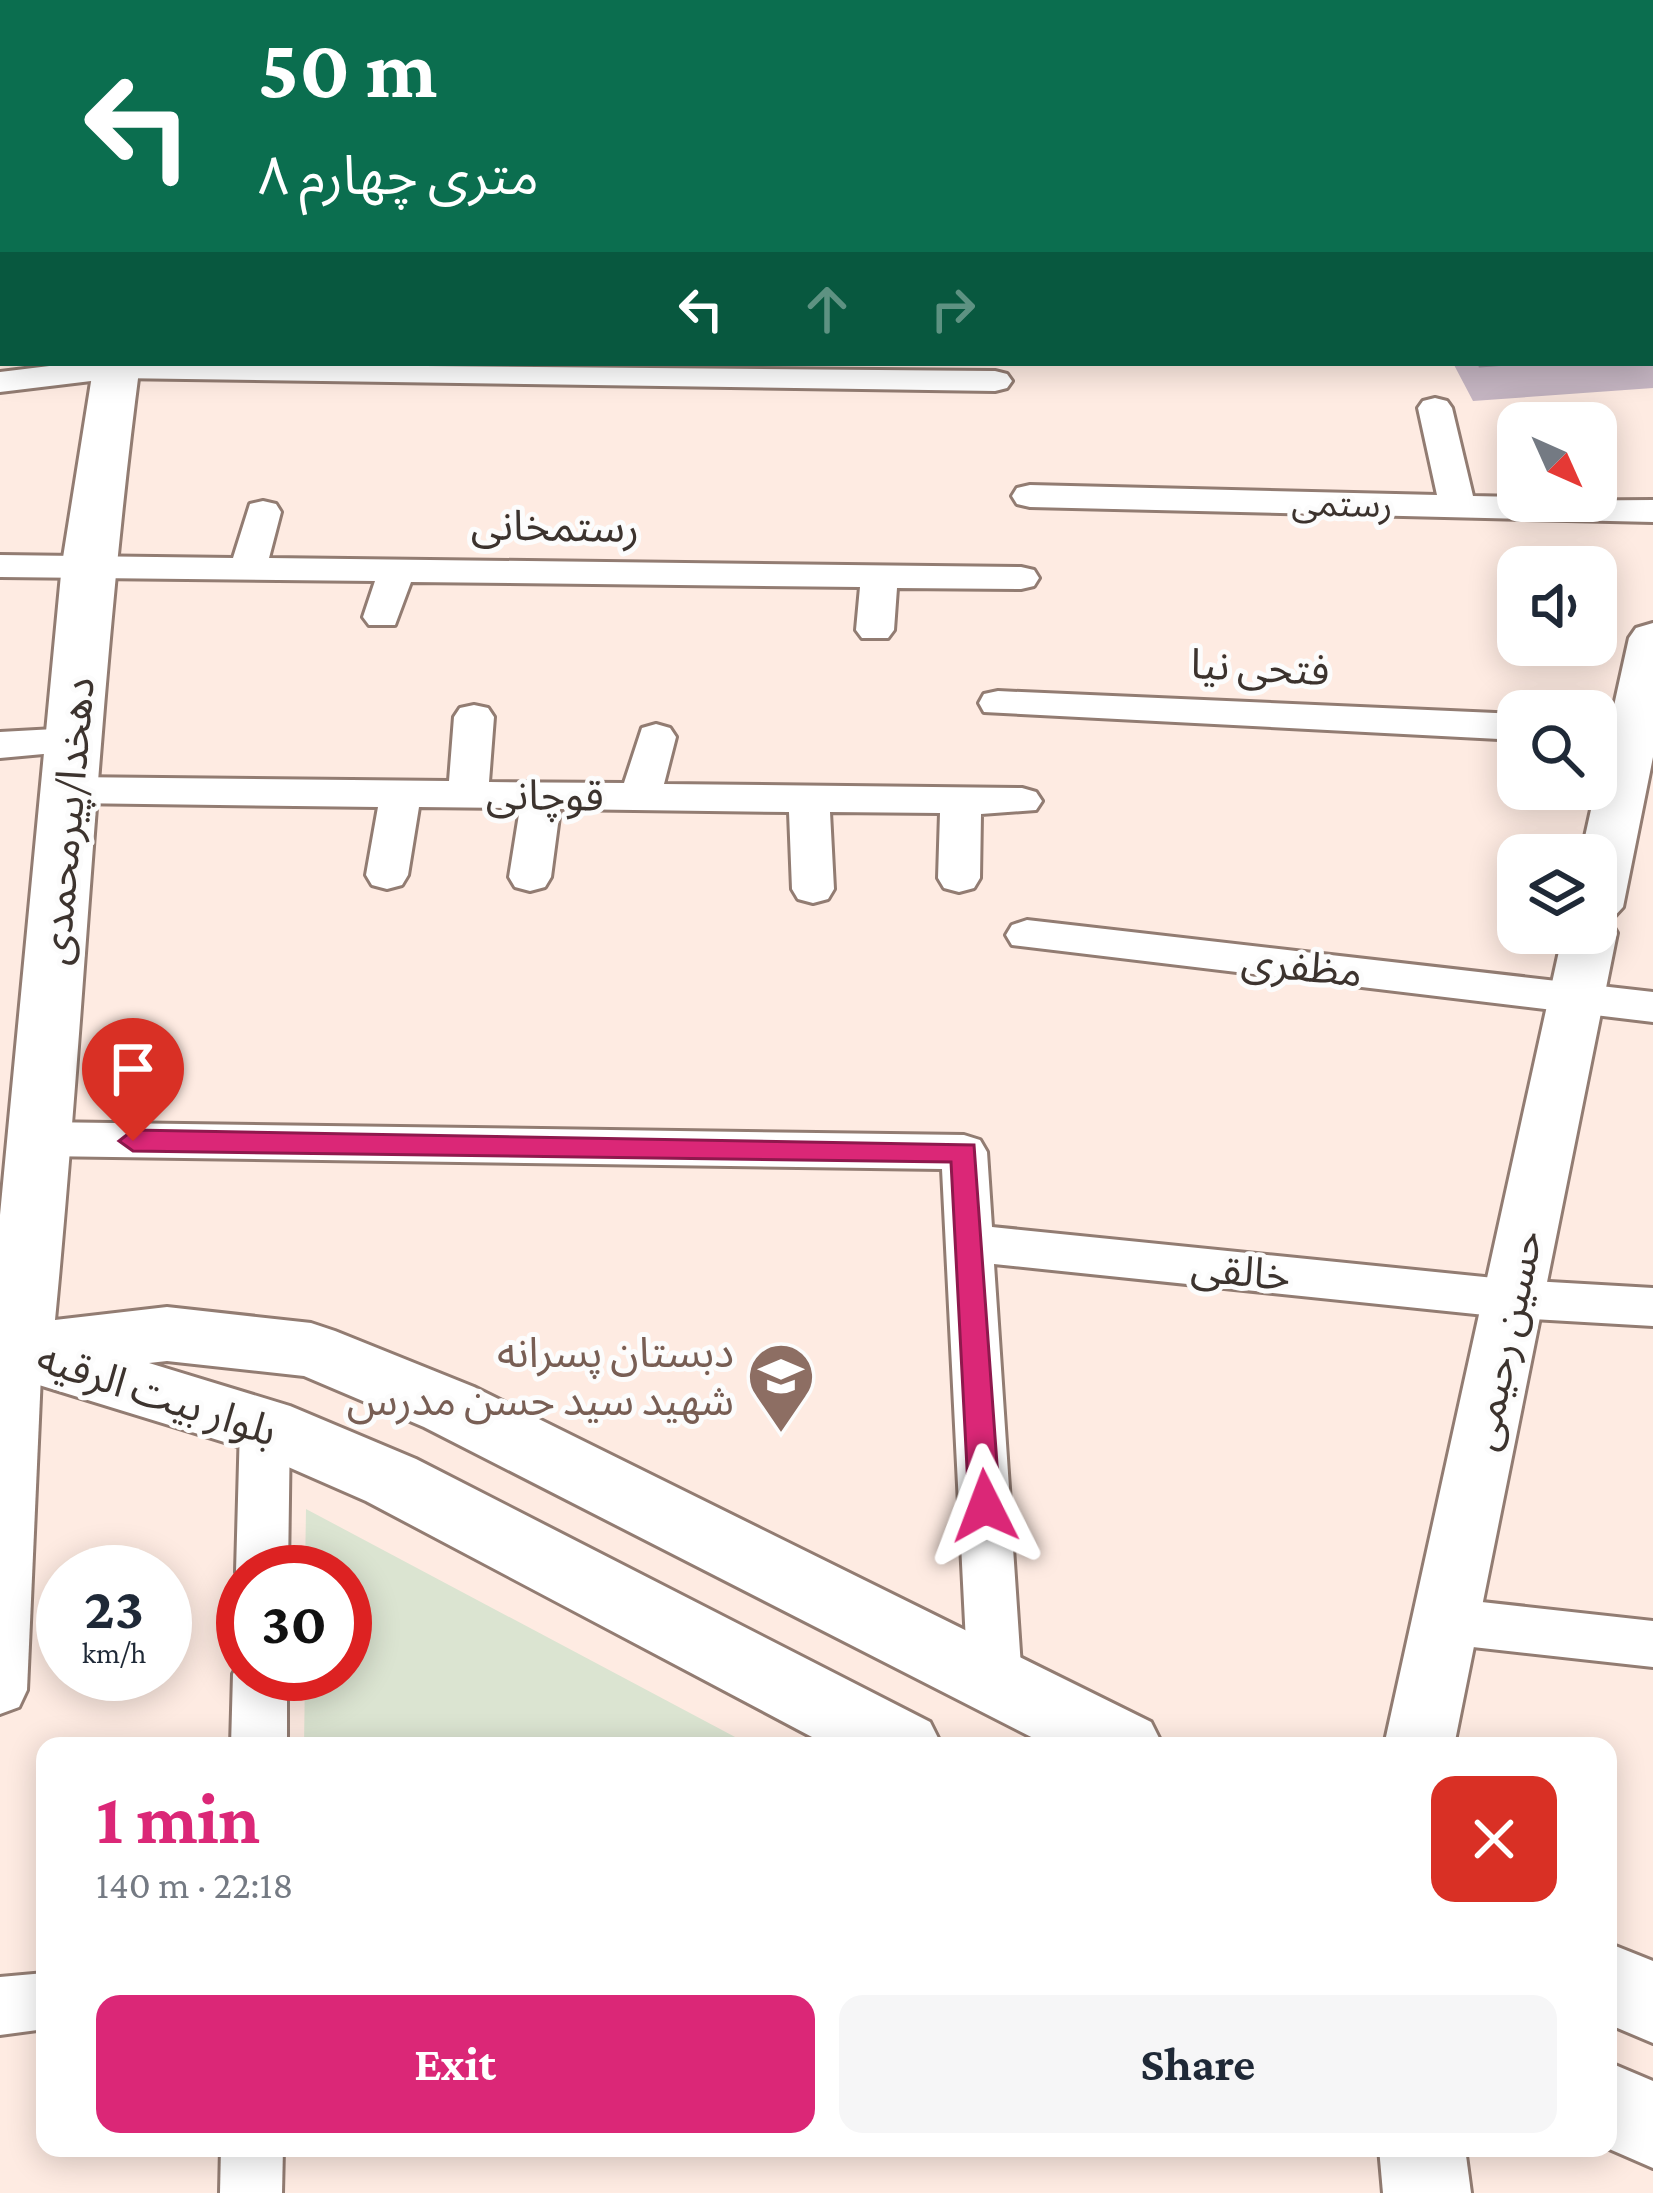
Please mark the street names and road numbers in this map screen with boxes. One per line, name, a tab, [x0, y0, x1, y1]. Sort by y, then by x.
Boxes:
street label: رستمی	[1291, 483, 1393, 526]
street label: رستمخانی	[470, 501, 640, 552]
street label: فتحی نیا	[1189, 640, 1331, 695]
street label: دهخدا/پیرمحمدی	[31, 675, 106, 967]
street label: قوچانی	[486, 770, 604, 823]
street label: مظفری	[1239, 936, 1365, 997]
street label: حسین رحیمی	[1459, 1226, 1552, 1455]
street label: خالقی	[1189, 1242, 1293, 1301]
street label: بلوار بیت الرقیه	[31, 1333, 283, 1456]

